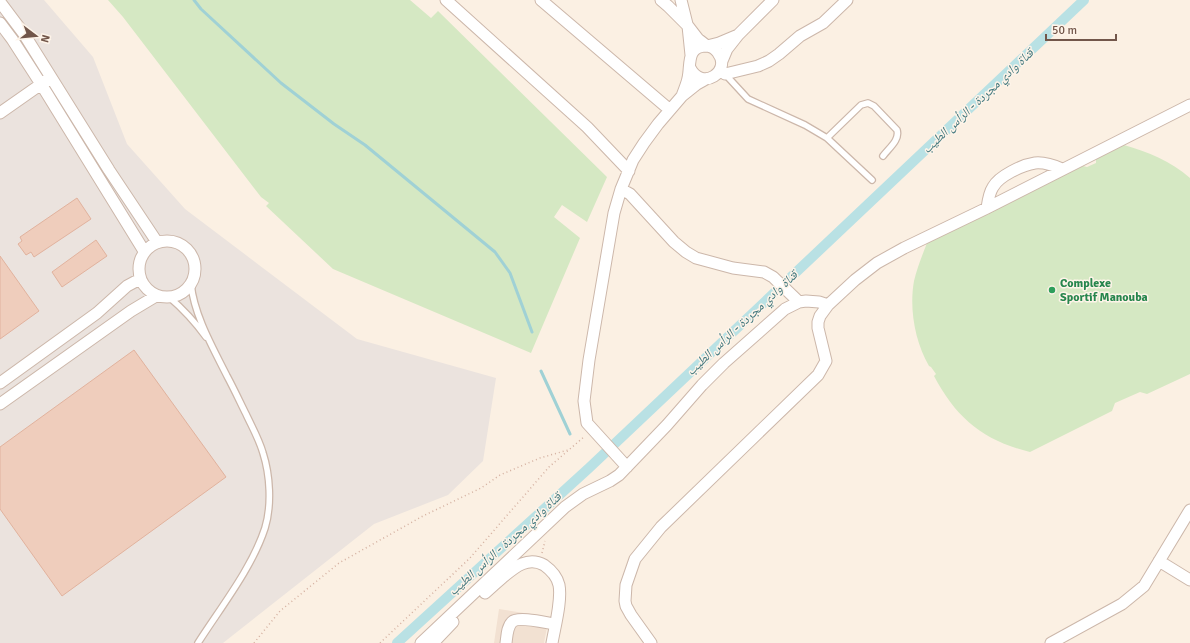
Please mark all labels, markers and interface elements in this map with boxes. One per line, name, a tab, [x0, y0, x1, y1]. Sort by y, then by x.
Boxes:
north arrow	[16, 16, 56, 56]
scale bar	[1046, 16, 1116, 42]
text: 50 m	[1052, 23, 1077, 38]
text: N	[38, 33, 52, 44]
water label: قناة وادي مجردة - الرأس الطيب	[918, 43, 1040, 158]
water label: قناة وادي مجردة - الرأس الطيب	[682, 265, 804, 380]
place label: Complexe Sportif Manouba	[1060, 276, 1148, 305]
marker: Complexe Sportif Manouba	[1047, 285, 1057, 295]
water label: قناة وادي مجردة - الرأس الطيب	[445, 487, 568, 601]

